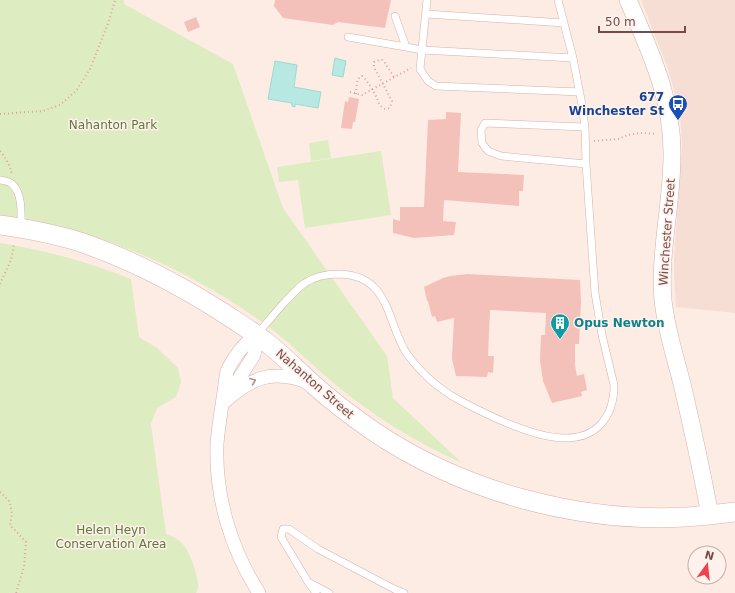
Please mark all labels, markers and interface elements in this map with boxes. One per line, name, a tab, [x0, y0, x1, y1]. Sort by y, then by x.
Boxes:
scale bar	[599, 8, 685, 34]
text: 50 m	[605, 15, 636, 29]
place label: 677 Winchester St	[569, 90, 664, 118]
bus stop icon: 677 Winchester St	[667, 93, 689, 121]
park label: Nahanton Park	[69, 118, 157, 132]
street label: Winchester Street	[656, 178, 678, 286]
building icon: Opus Newton	[549, 312, 571, 340]
place label: Opus Newton	[574, 316, 664, 330]
street label: Nahanton Street	[273, 346, 357, 422]
one-way arrow	[250, 378, 257, 386]
park label: Helen Heyn Conservation Area	[56, 523, 166, 551]
north arrow	[687, 545, 727, 585]
text: N	[703, 548, 716, 563]

